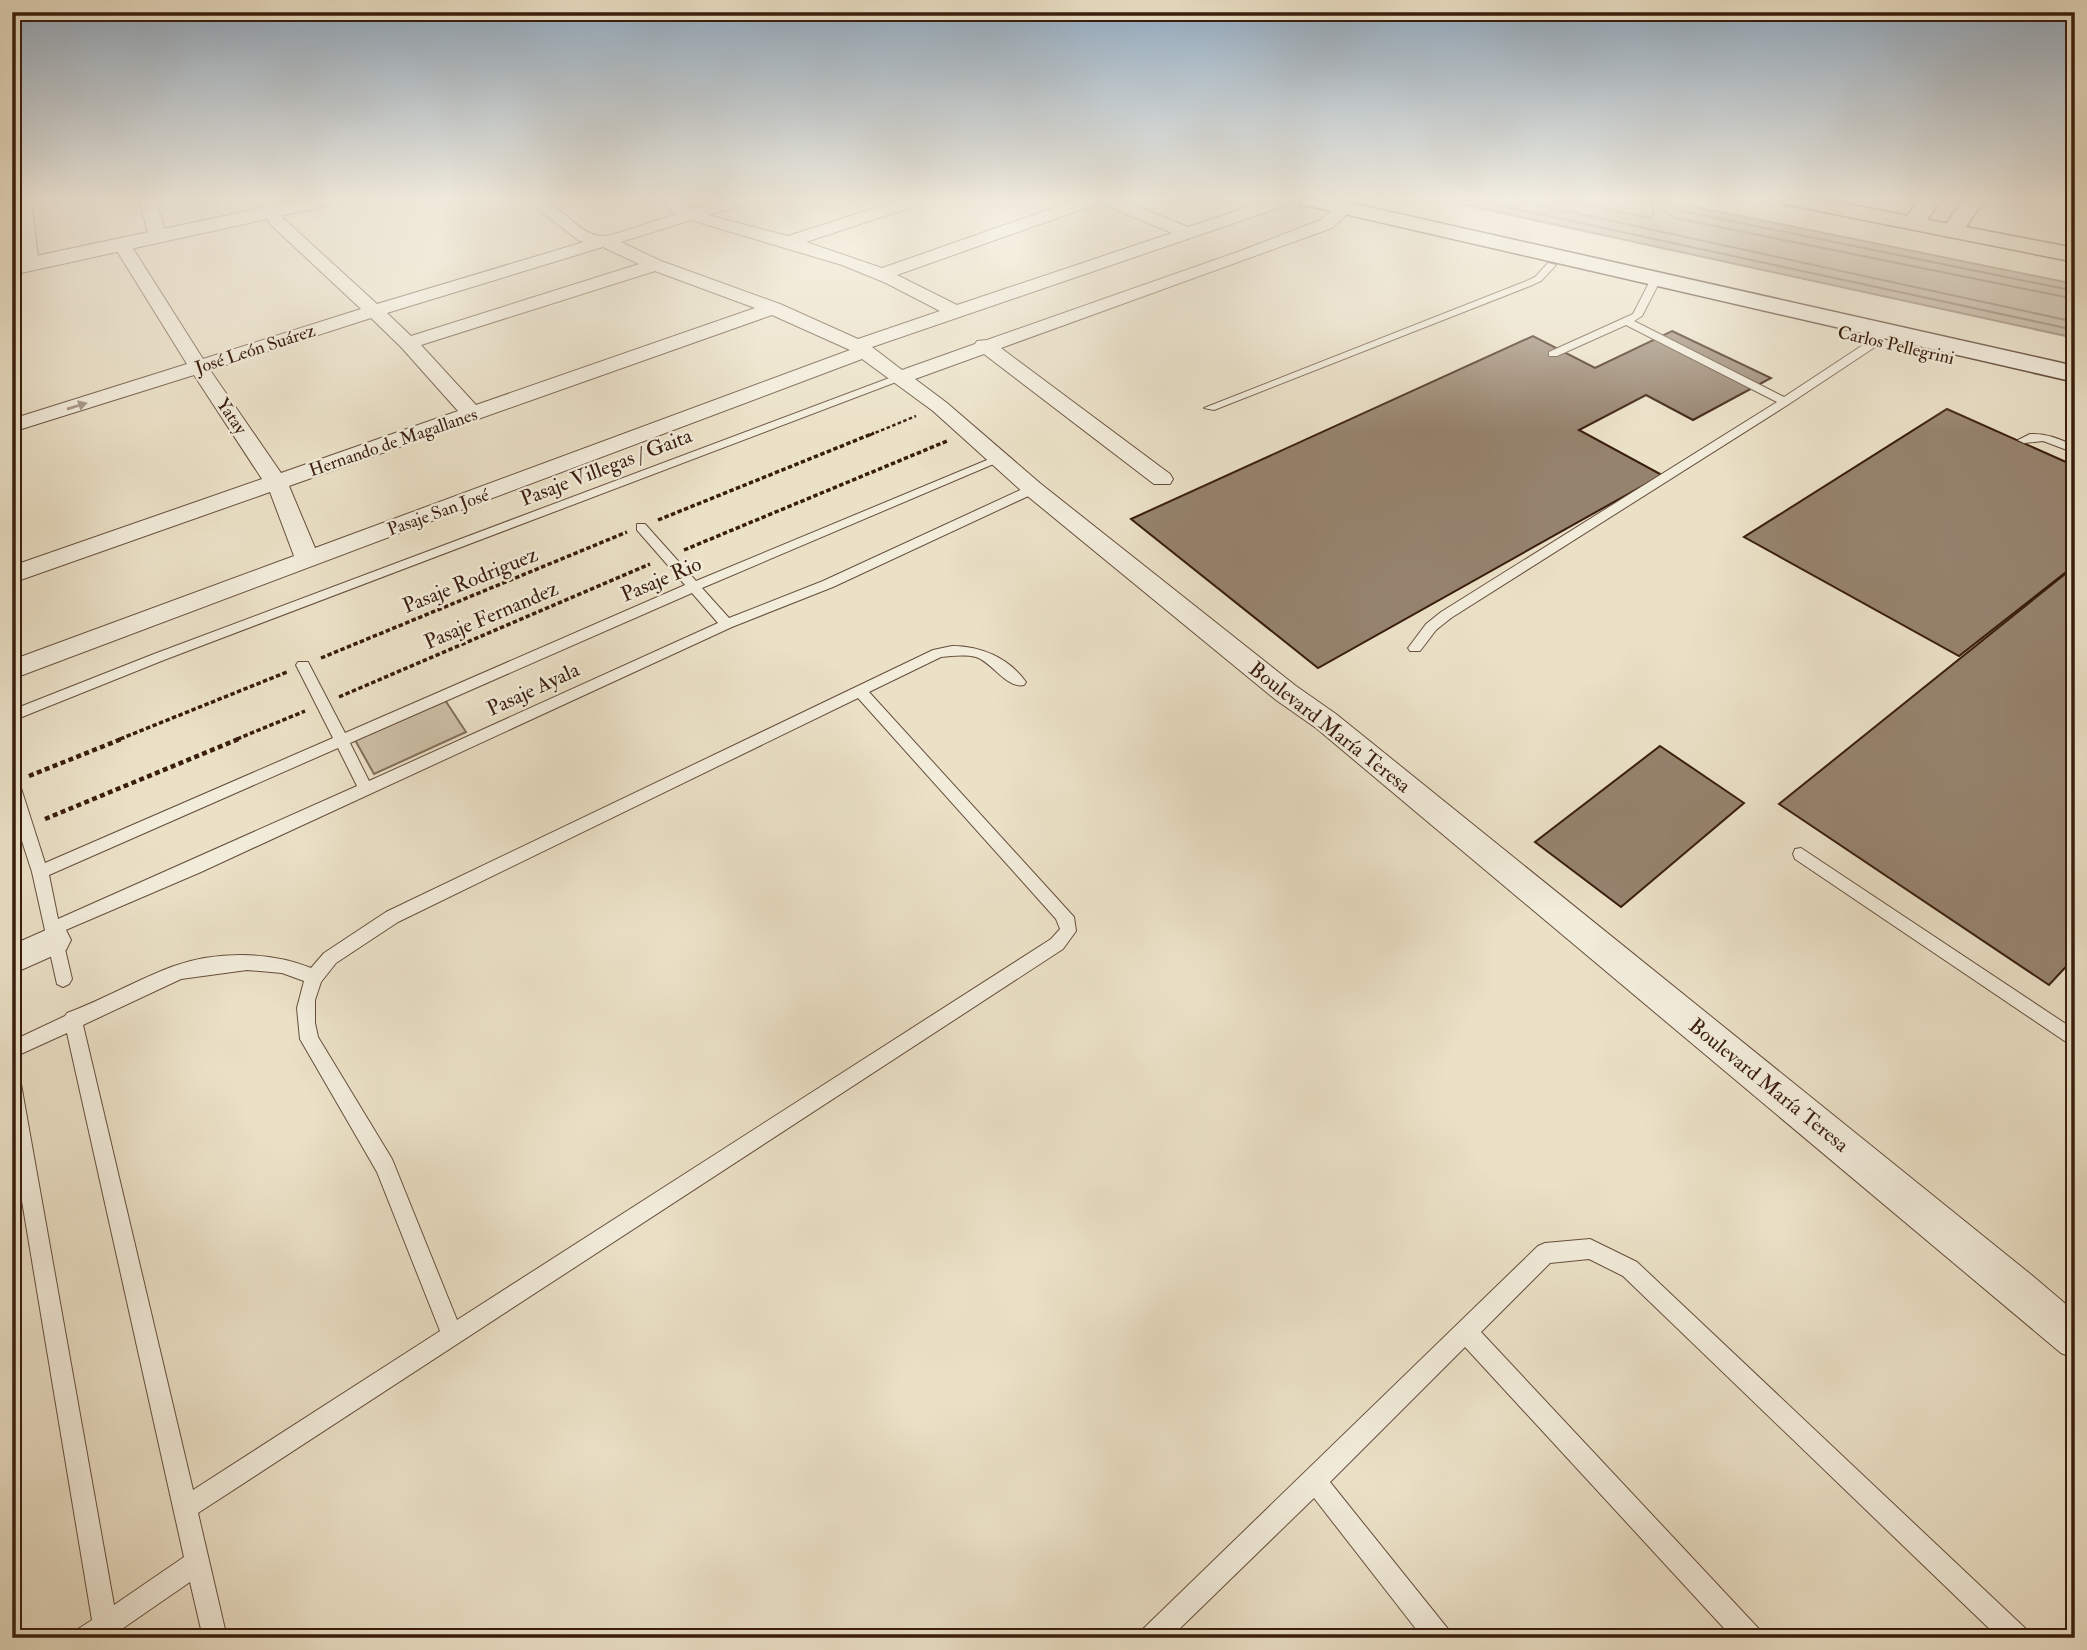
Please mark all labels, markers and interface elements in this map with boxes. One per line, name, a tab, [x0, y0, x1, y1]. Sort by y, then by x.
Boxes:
street label: José León Suárez	[191, 319, 318, 380]
street label: Carlos Pellegrini	[1835, 321, 1957, 370]
street label: Yatay	[211, 394, 253, 440]
one-way arrow	[67, 400, 88, 410]
street label: Hernando de Magallanes	[306, 403, 480, 482]
street label: Pasaje Villegas / Gaita	[516, 422, 696, 513]
street label: Pasaje San José	[384, 483, 493, 541]
street label: Pasaje Rodriguez	[399, 541, 542, 620]
street label: Pasaje Rio	[617, 550, 706, 608]
street label: Pasaje Fernandez	[420, 575, 562, 656]
street label: Pasaje Ayala	[483, 656, 584, 723]
street label: Boulevard María Teresa	[1243, 656, 1416, 799]
street label: Boulevard María Teresa	[1683, 1013, 1854, 1158]

